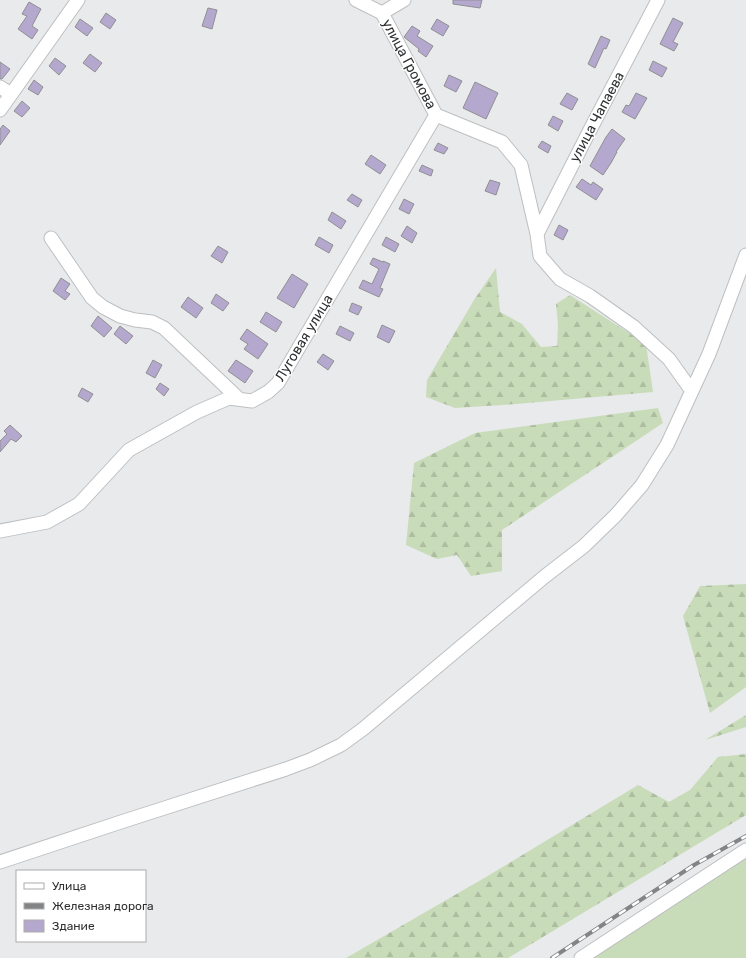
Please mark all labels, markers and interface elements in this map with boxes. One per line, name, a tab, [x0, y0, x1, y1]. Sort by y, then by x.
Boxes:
street label: улица Громова	[378, 16, 440, 112]
street label: улица Чапаева	[566, 69, 628, 165]
street label: Луговая улица	[271, 291, 337, 385]
legend	[16, 870, 146, 942]
text: Улица	[52, 879, 86, 893]
text: Железная дорога	[52, 899, 154, 913]
text: Здание	[52, 919, 95, 933]

